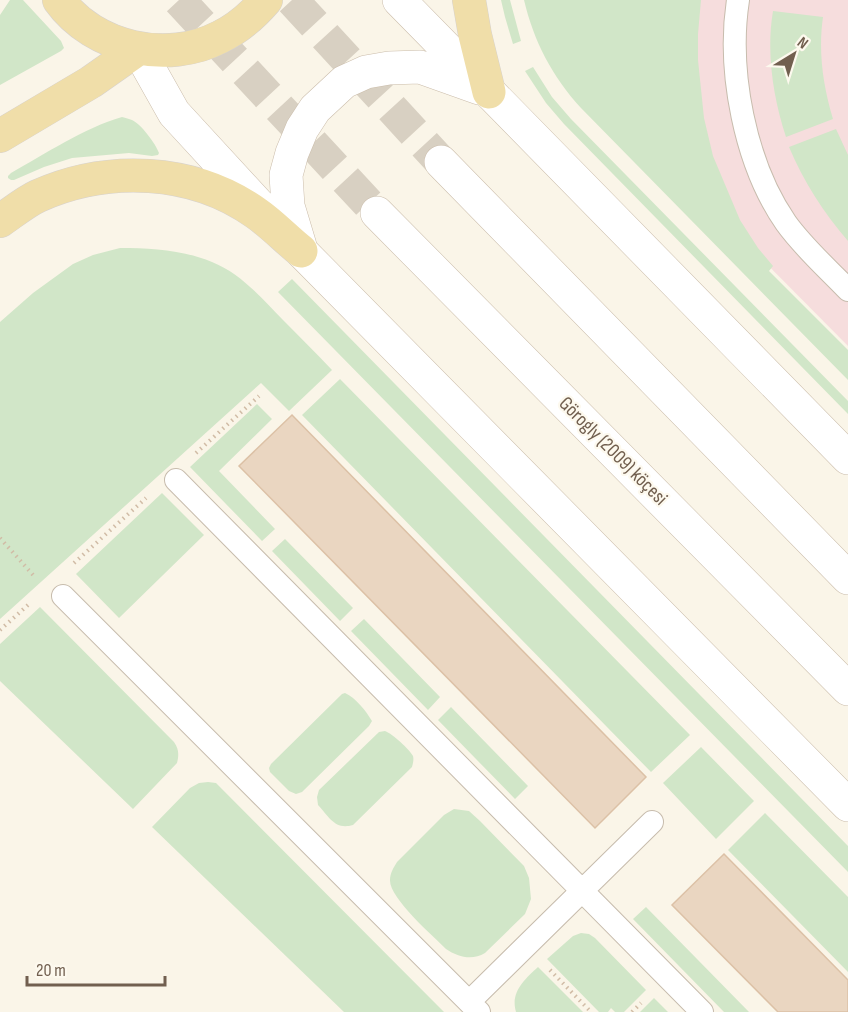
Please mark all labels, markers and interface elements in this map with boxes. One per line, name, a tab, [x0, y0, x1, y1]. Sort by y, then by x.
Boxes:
north arrow	[764, 24, 824, 84]
text: N	[793, 33, 812, 53]
street label: Görogly (2009) köçesi	[554, 392, 672, 510]
scale bar	[27, 949, 165, 987]
text: 20 m	[36, 960, 66, 981]

